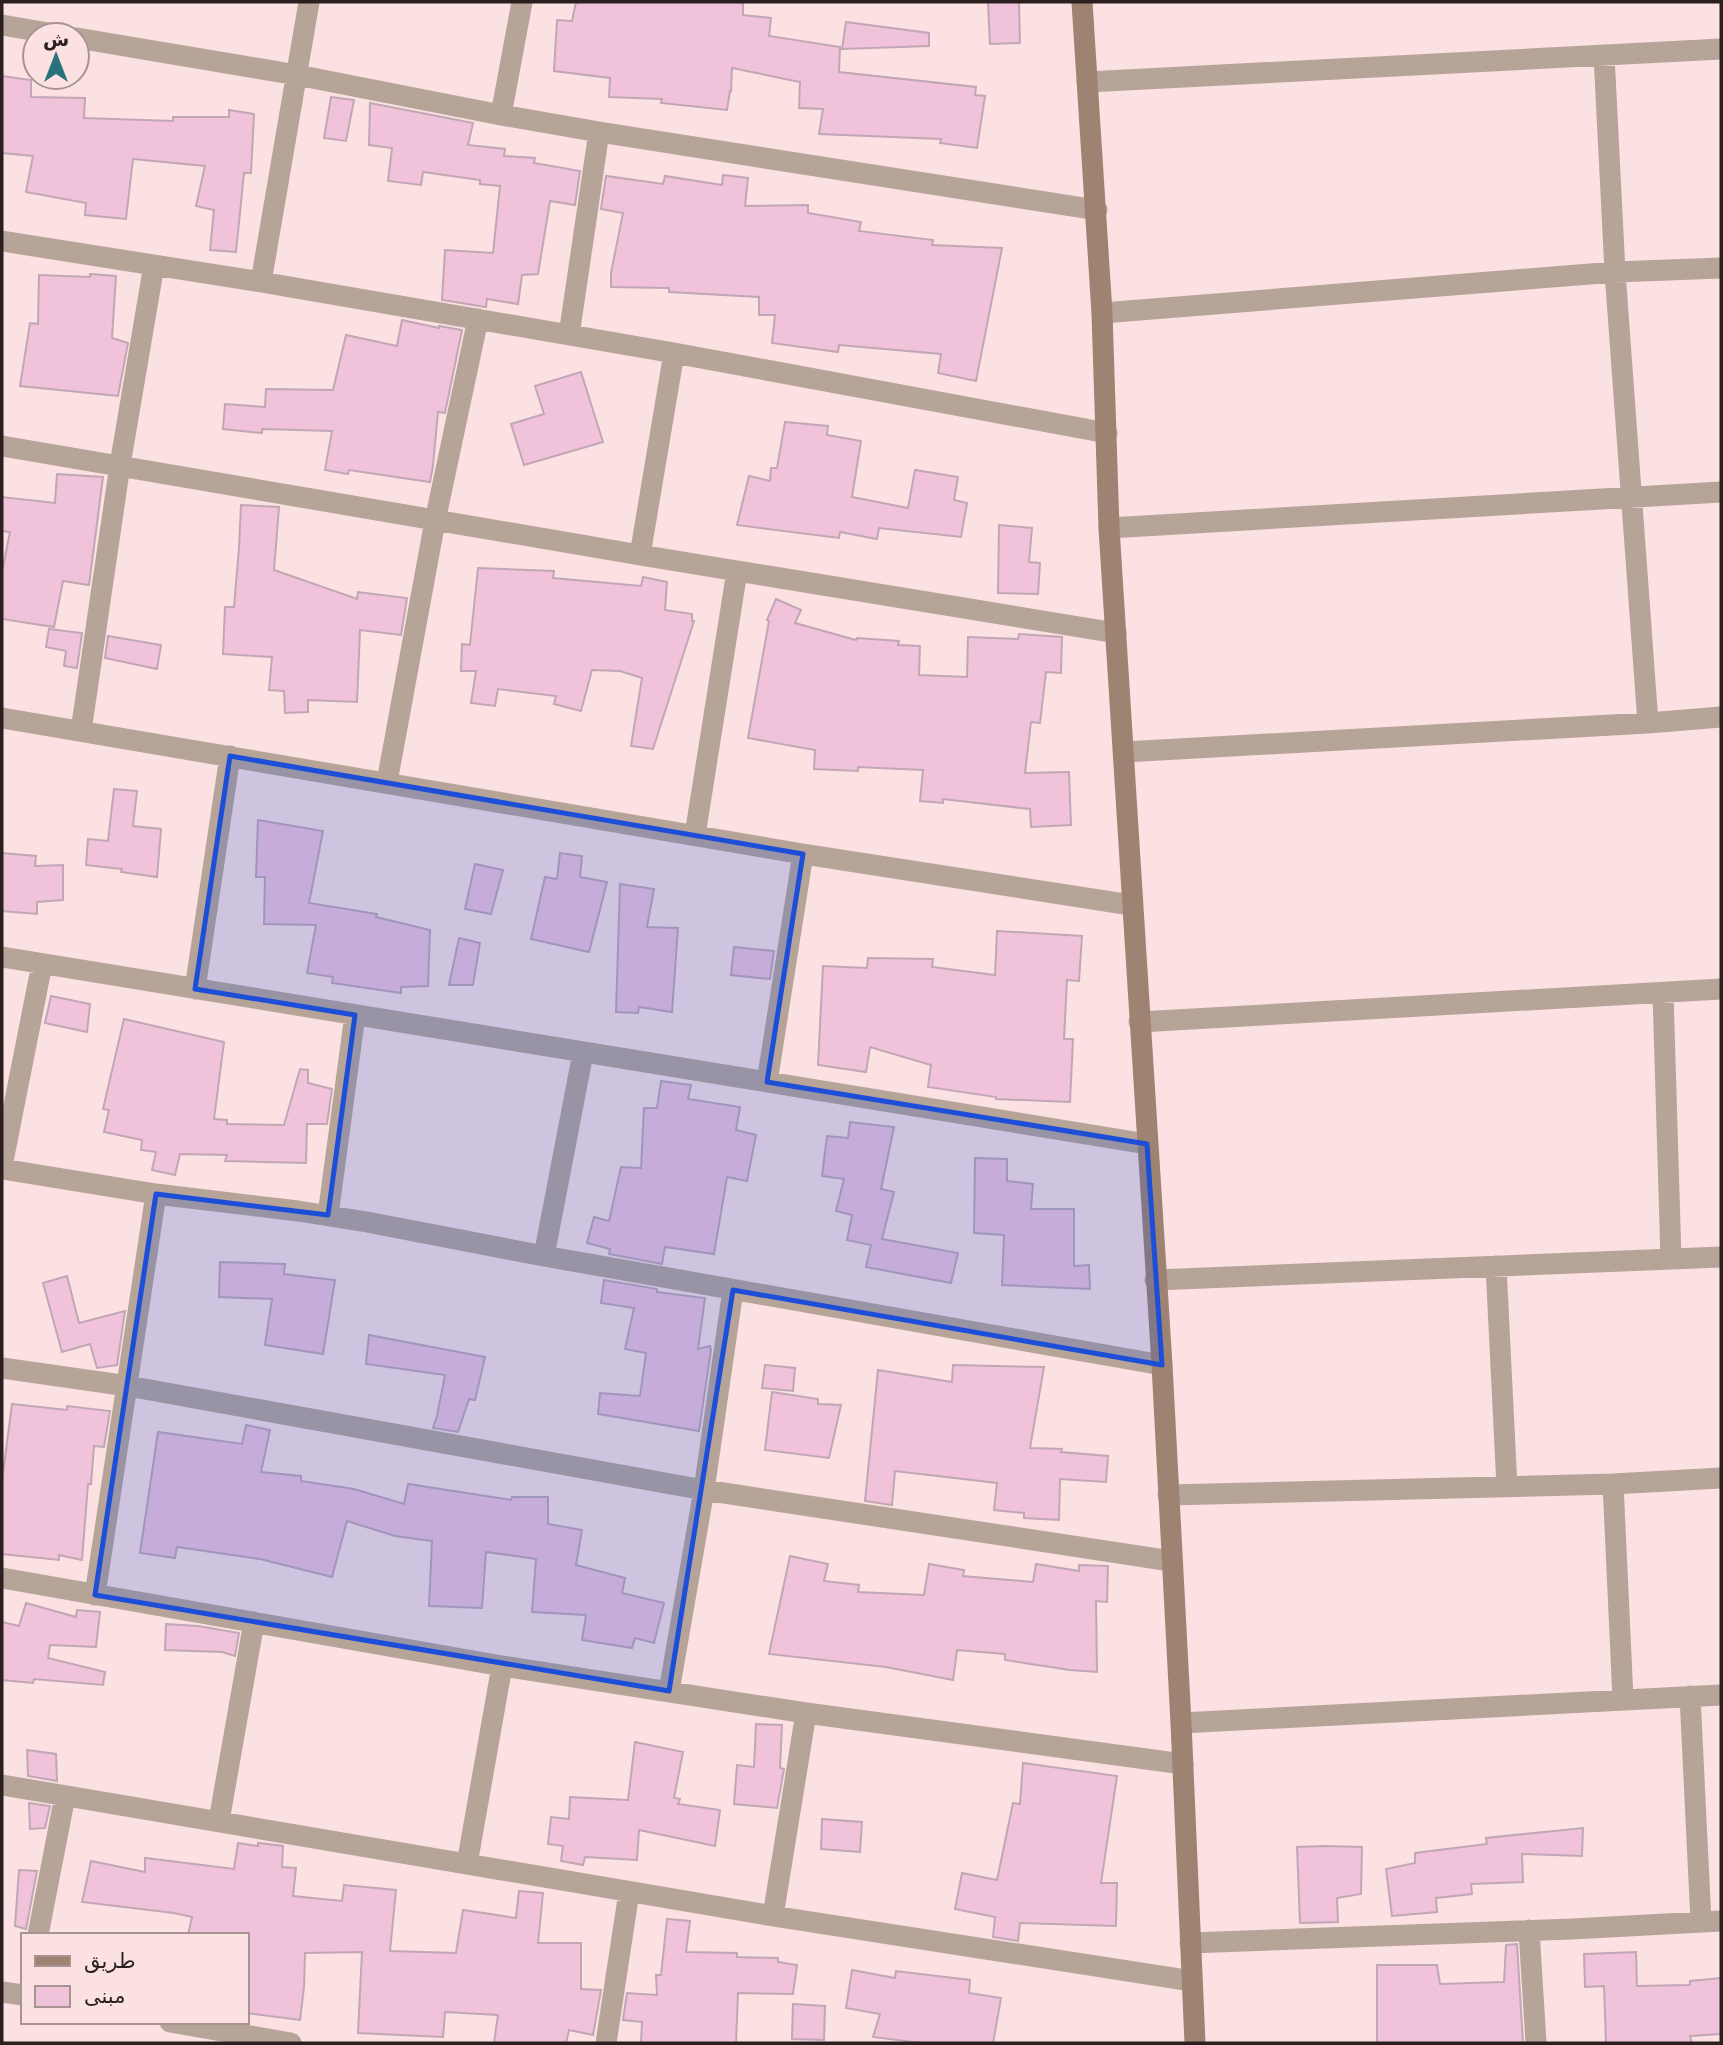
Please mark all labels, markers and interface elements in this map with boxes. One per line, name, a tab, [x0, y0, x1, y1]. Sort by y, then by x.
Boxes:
north arrow	[21, 21, 91, 91]
text: ش	[43, 28, 69, 51]
legend	[21, 1933, 248, 2024]
text: طريق	[84, 1949, 136, 1973]
text: مبنى	[84, 1984, 125, 2008]

